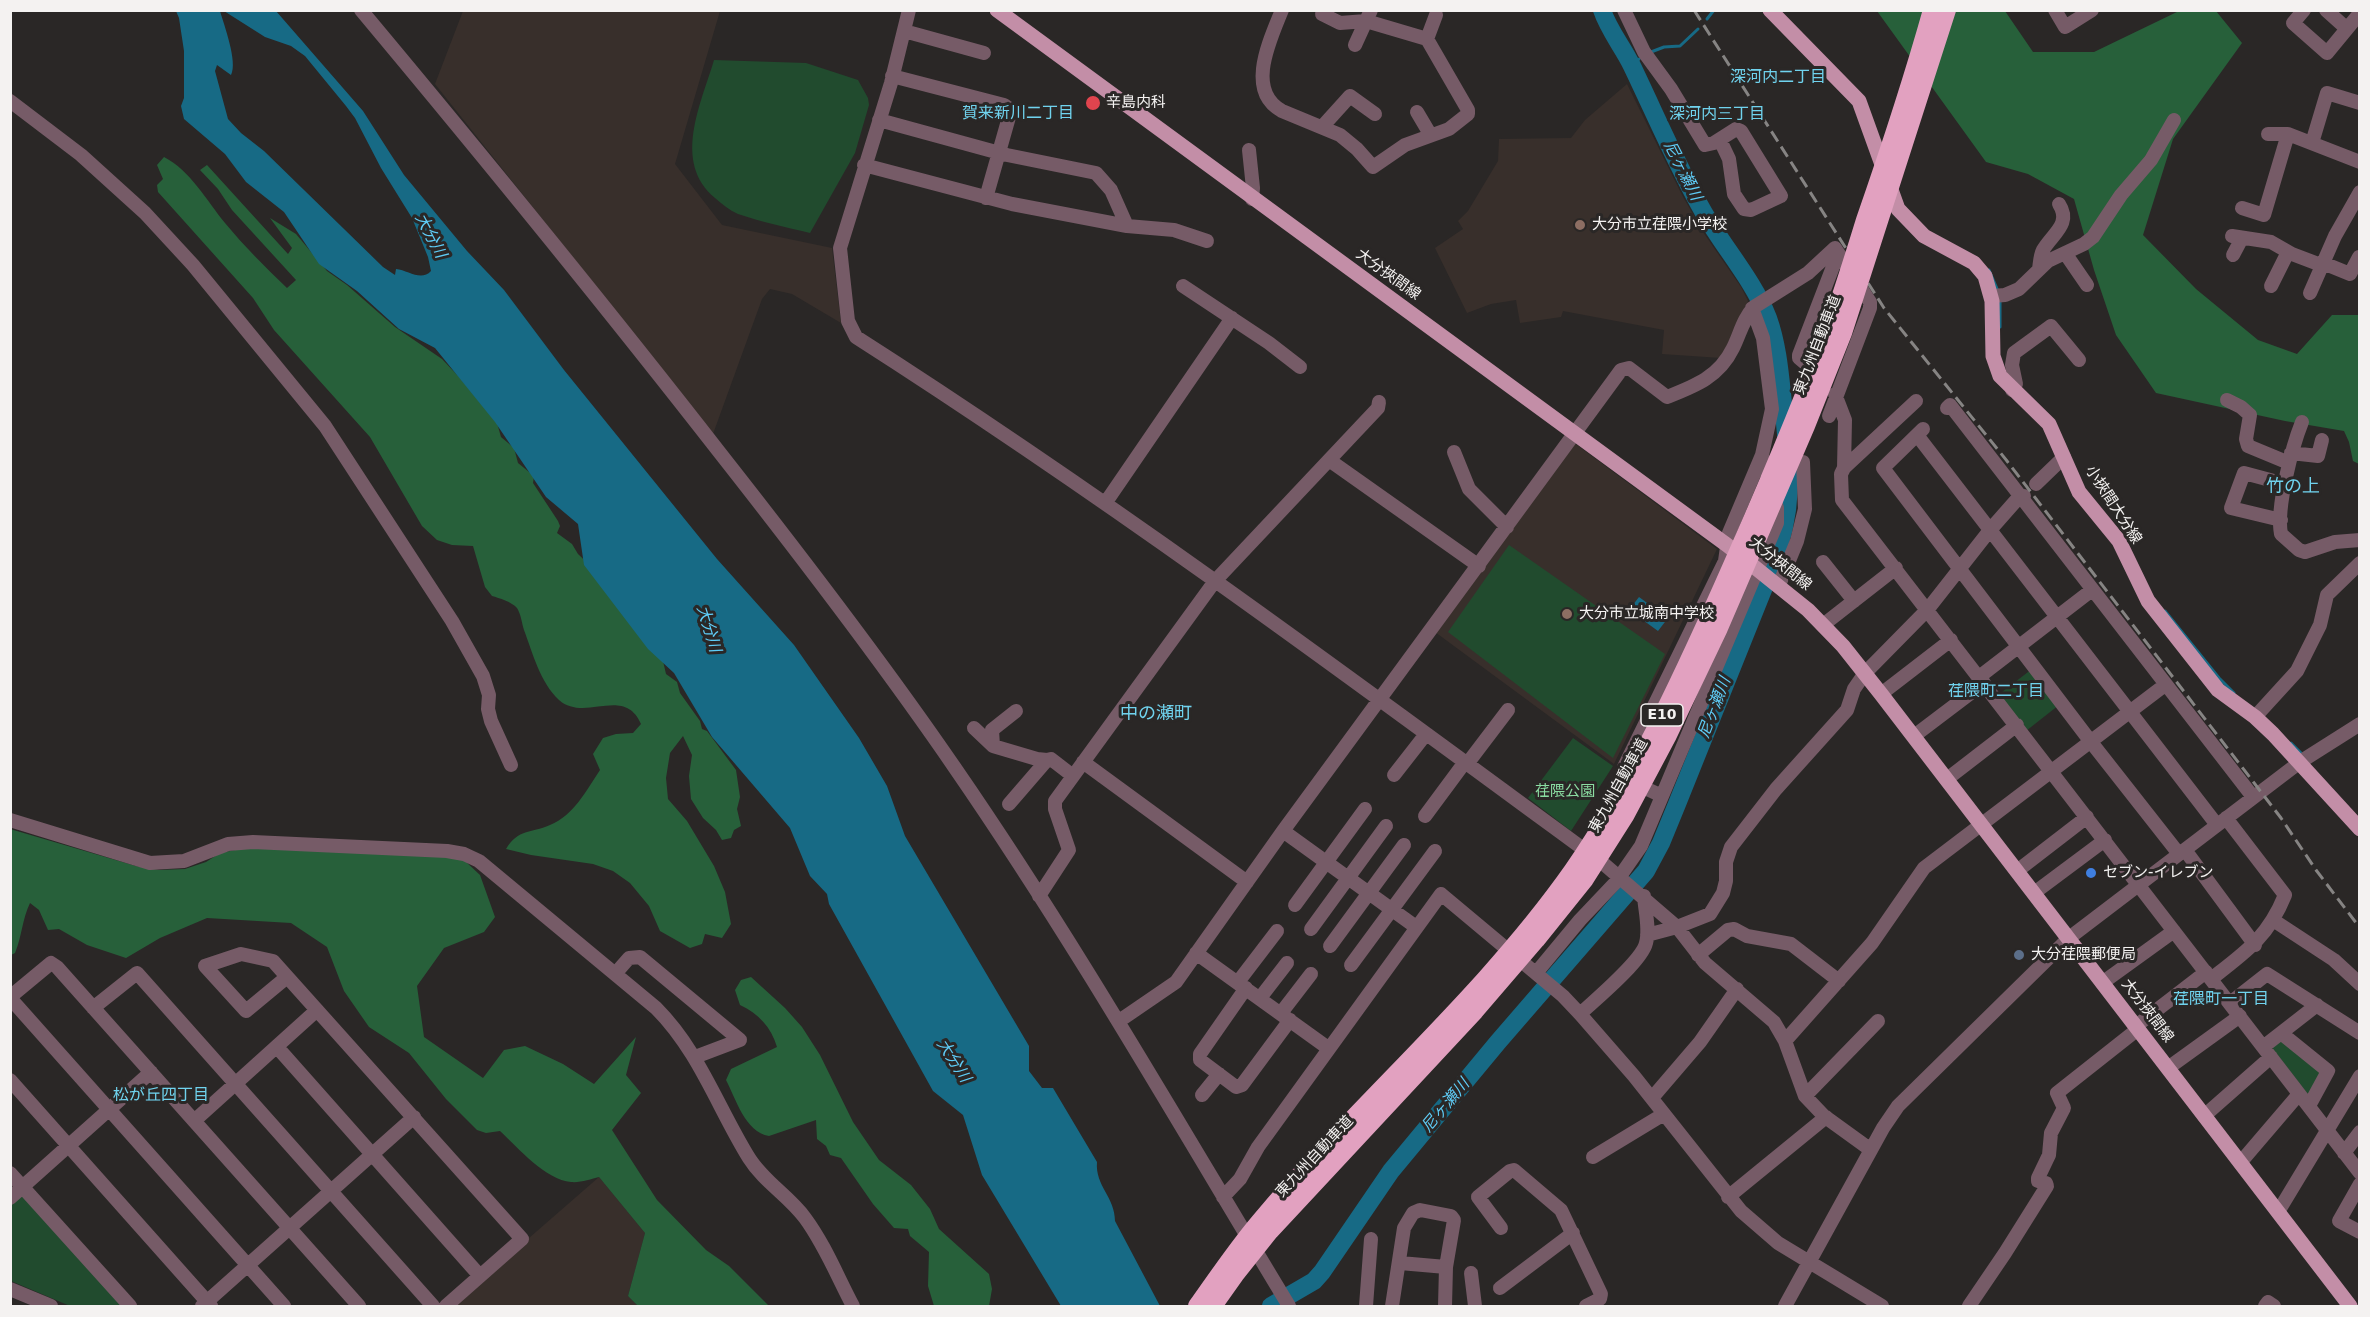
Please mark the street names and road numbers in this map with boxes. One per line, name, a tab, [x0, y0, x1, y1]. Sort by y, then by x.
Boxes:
street label: 大分挾間線	[1352, 246, 1424, 304]
street label: 東九州自動車道	[1791, 293, 1845, 397]
street label: 小挾間大分線	[2081, 462, 2145, 548]
street label: 大分挾間線	[1745, 533, 1815, 595]
road number: E10	[1641, 704, 1683, 726]
street label: 東九州自動車道	[1586, 736, 1652, 836]
street label: 大分挾間線	[2117, 976, 2177, 1046]
street label: 東九州自動車道	[1273, 1112, 1357, 1202]

